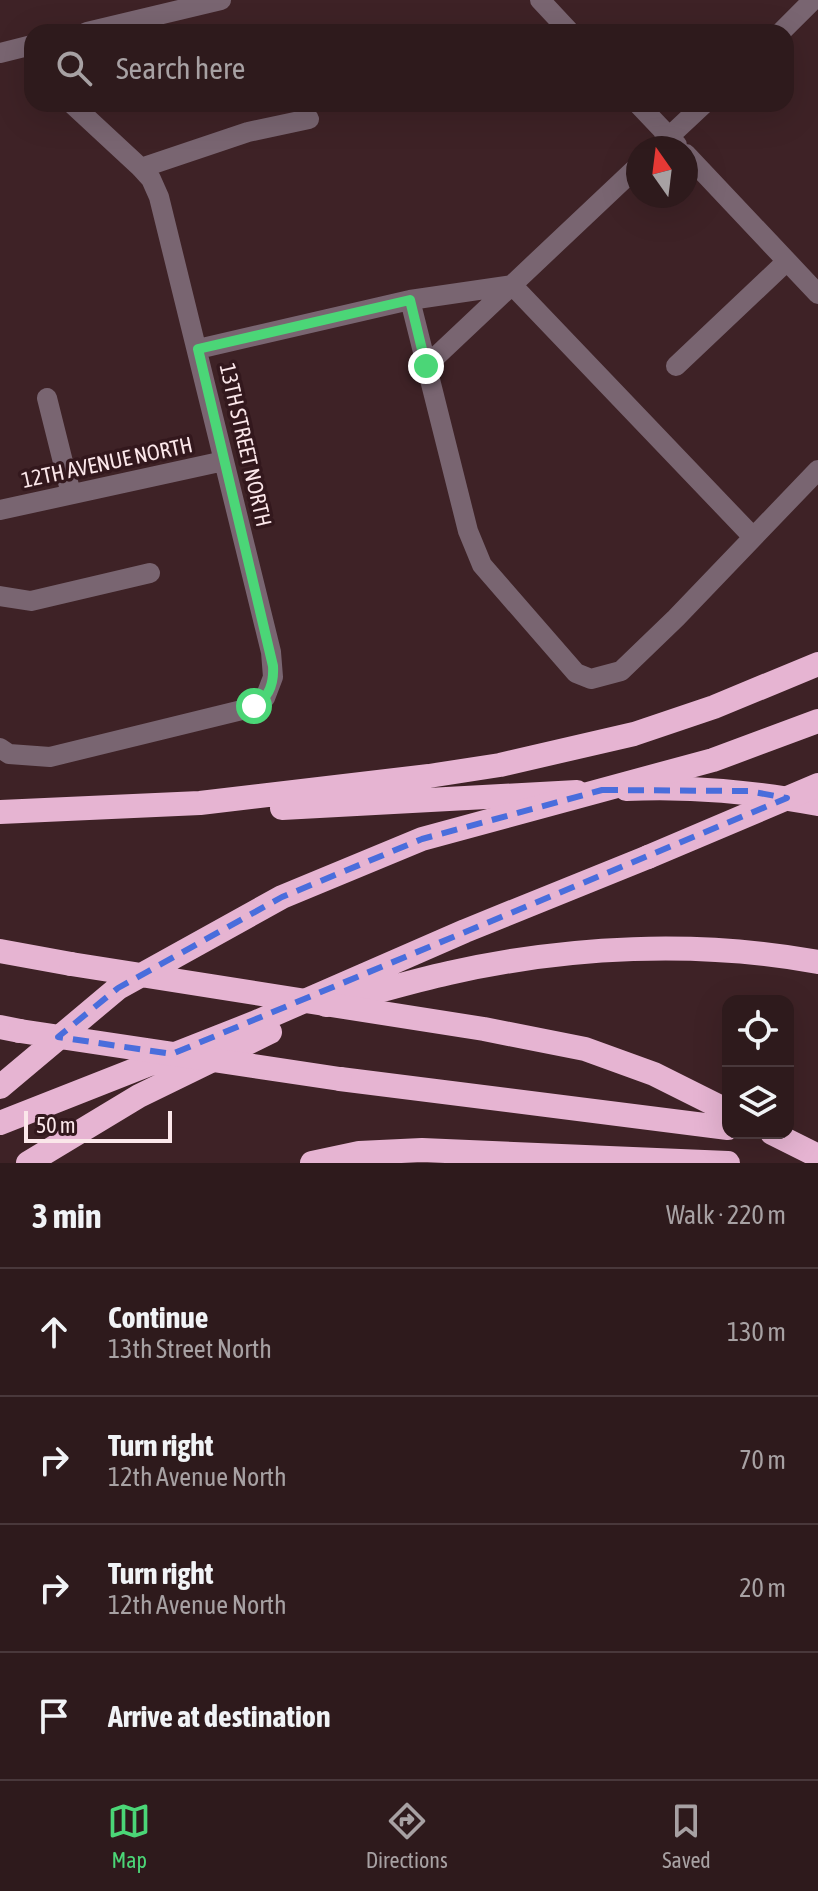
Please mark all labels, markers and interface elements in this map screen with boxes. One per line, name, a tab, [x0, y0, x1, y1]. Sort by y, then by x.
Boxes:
search box	[24, 24, 794, 112]
icon: search	[52, 46, 96, 90]
text: Search here	[116, 51, 245, 85]
north arrow	[626, 136, 698, 208]
route end	[408, 348, 444, 384]
street label: 13TH STREET NORTH	[215, 361, 277, 529]
street label: 12TH AVENUE NORTH	[19, 431, 195, 493]
route start	[236, 688, 272, 724]
map controls	[722, 995, 794, 1139]
button: locate	[722, 995, 794, 1067]
button: layers	[722, 1067, 794, 1139]
scale bar	[24, 1107, 172, 1143]
text: 50 m	[36, 1112, 76, 1138]
text: 3 min	[32, 1196, 101, 1235]
text: Walk · 220 m	[666, 1200, 786, 1230]
text: Continue	[108, 1300, 208, 1334]
icon: ahead	[32, 1310, 76, 1354]
text: 130 m	[727, 1317, 786, 1347]
text: 13th Street North	[108, 1334, 272, 1364]
text: Turn right	[108, 1428, 214, 1462]
icon: right	[32, 1438, 76, 1482]
text: 70 m	[739, 1445, 786, 1475]
text: 12th Avenue North	[108, 1462, 287, 1492]
text: Turn right	[108, 1556, 214, 1590]
icon: right	[32, 1566, 76, 1610]
text: 20 m	[739, 1573, 786, 1603]
text: 12th Avenue North	[108, 1590, 287, 1620]
icon: arrive	[32, 1694, 76, 1738]
text: Arrive at destination	[108, 1699, 330, 1733]
tab: Map	[107, 1799, 151, 1873]
tab: Directions	[366, 1799, 448, 1873]
tab: Saved	[662, 1799, 711, 1873]

